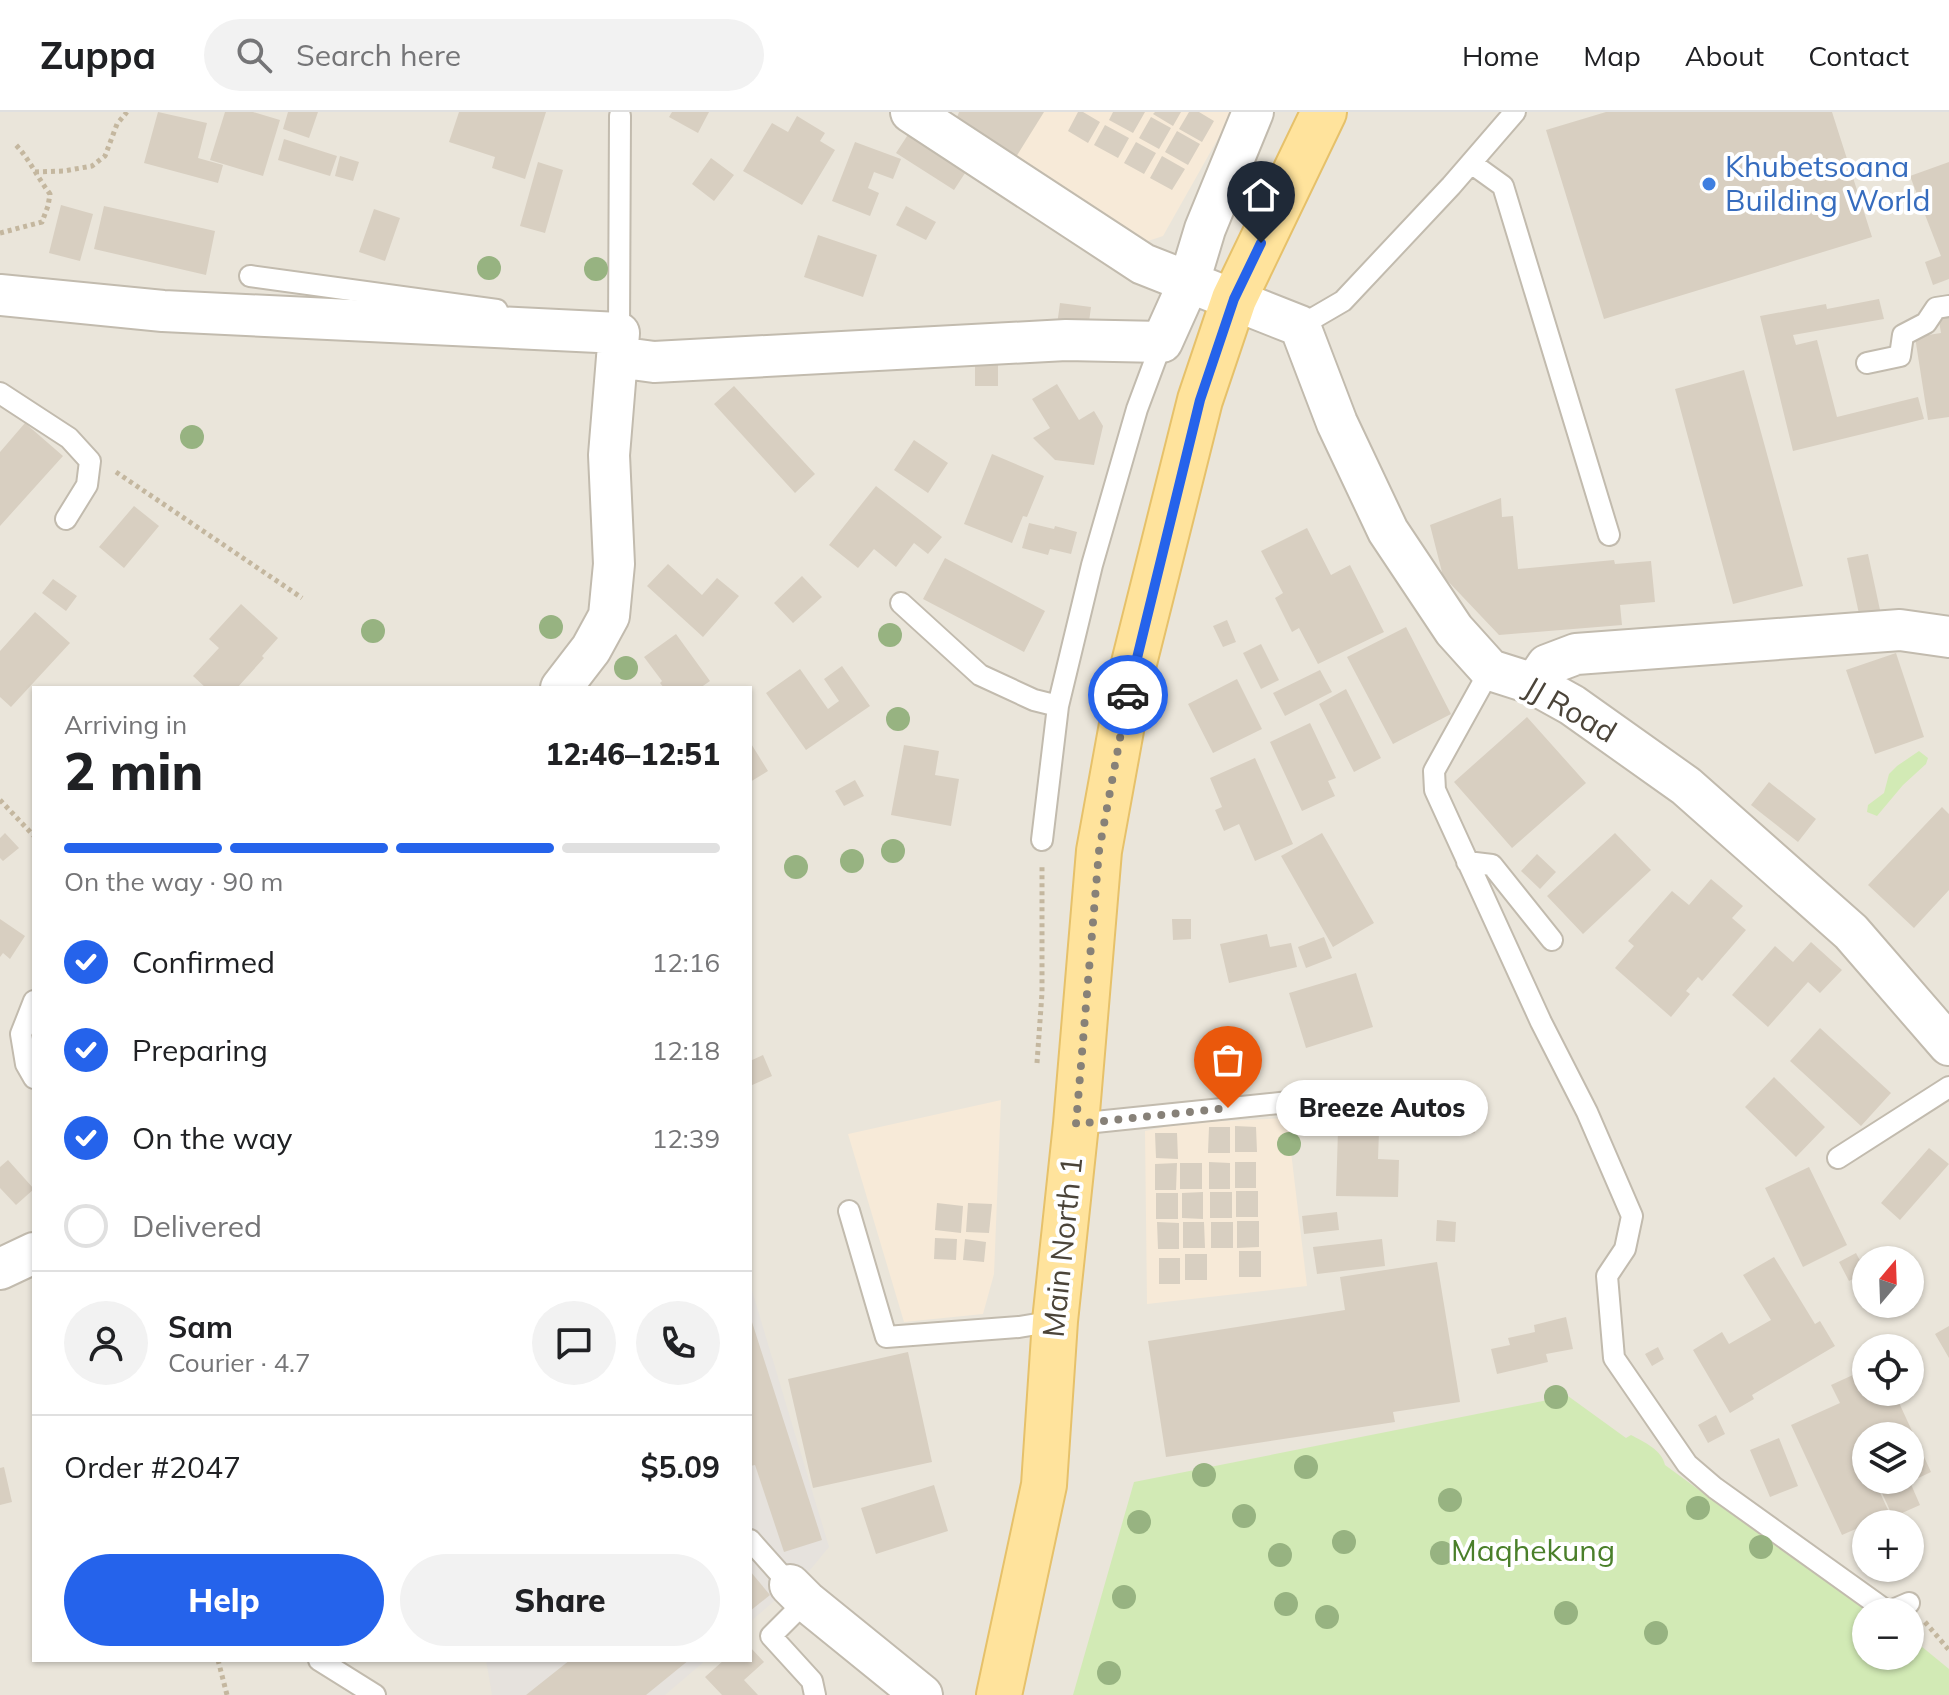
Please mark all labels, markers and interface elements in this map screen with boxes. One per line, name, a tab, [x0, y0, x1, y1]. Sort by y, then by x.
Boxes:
search box	[204, 19, 764, 91]
text: Zuppa	[40, 31, 156, 79]
icon: search	[232, 33, 276, 77]
text: Search here	[296, 36, 461, 74]
text: Home	[1462, 38, 1539, 73]
text: Map	[1583, 38, 1641, 73]
text: About	[1685, 38, 1764, 73]
text: Contact	[1808, 38, 1909, 73]
place label: Khubetsoana Building World	[1725, 147, 1930, 219]
pin	[1227, 161, 1295, 243]
icon: home	[1239, 173, 1283, 217]
marker: Khubetsoana Building World	[1700, 175, 1718, 193]
courier	[1088, 655, 1168, 735]
street label: JJ Road	[1517, 668, 1624, 751]
icon: car	[1106, 673, 1150, 717]
text: Arriving in	[64, 708, 187, 741]
text: 12:46–12:51	[545, 735, 720, 773]
text: 2 min	[64, 738, 203, 803]
text: On the way · 90 m	[64, 865, 283, 898]
icon: check	[64, 940, 108, 984]
text: Confirmed	[132, 943, 275, 981]
text: 12:16	[652, 946, 720, 979]
pin	[1194, 1026, 1262, 1108]
icon: check	[64, 1028, 108, 1072]
text: Preparing	[132, 1031, 268, 1069]
text: 12:18	[652, 1034, 720, 1067]
icon: bag	[1206, 1038, 1250, 1082]
callout: Breeze Autos	[1276, 1080, 1488, 1136]
text: Breeze Autos	[1299, 1091, 1465, 1124]
icon: check	[64, 1116, 108, 1160]
text: On the way	[132, 1119, 292, 1157]
text: 12:39	[652, 1122, 720, 1155]
street label: Main North 1	[1034, 1155, 1090, 1339]
text: Delivered	[132, 1207, 262, 1245]
north arrow	[1852, 1246, 1924, 1318]
map controls	[1852, 1246, 1924, 1670]
button: person	[64, 1301, 148, 1385]
button: chat	[532, 1301, 616, 1385]
button: phone	[636, 1301, 720, 1385]
text: Sam	[168, 1308, 233, 1346]
button: locate	[1852, 1334, 1924, 1406]
text: Courier · 4.7	[168, 1346, 311, 1379]
button: layers	[1852, 1422, 1924, 1494]
text: Order #2047	[64, 1448, 241, 1486]
text: $5.09	[641, 1448, 720, 1486]
button: +	[1852, 1510, 1924, 1582]
park label: Maqhekung	[1451, 1531, 1615, 1569]
button: Help	[64, 1554, 384, 1646]
button: Share	[400, 1554, 720, 1646]
button: −	[1852, 1598, 1924, 1670]

